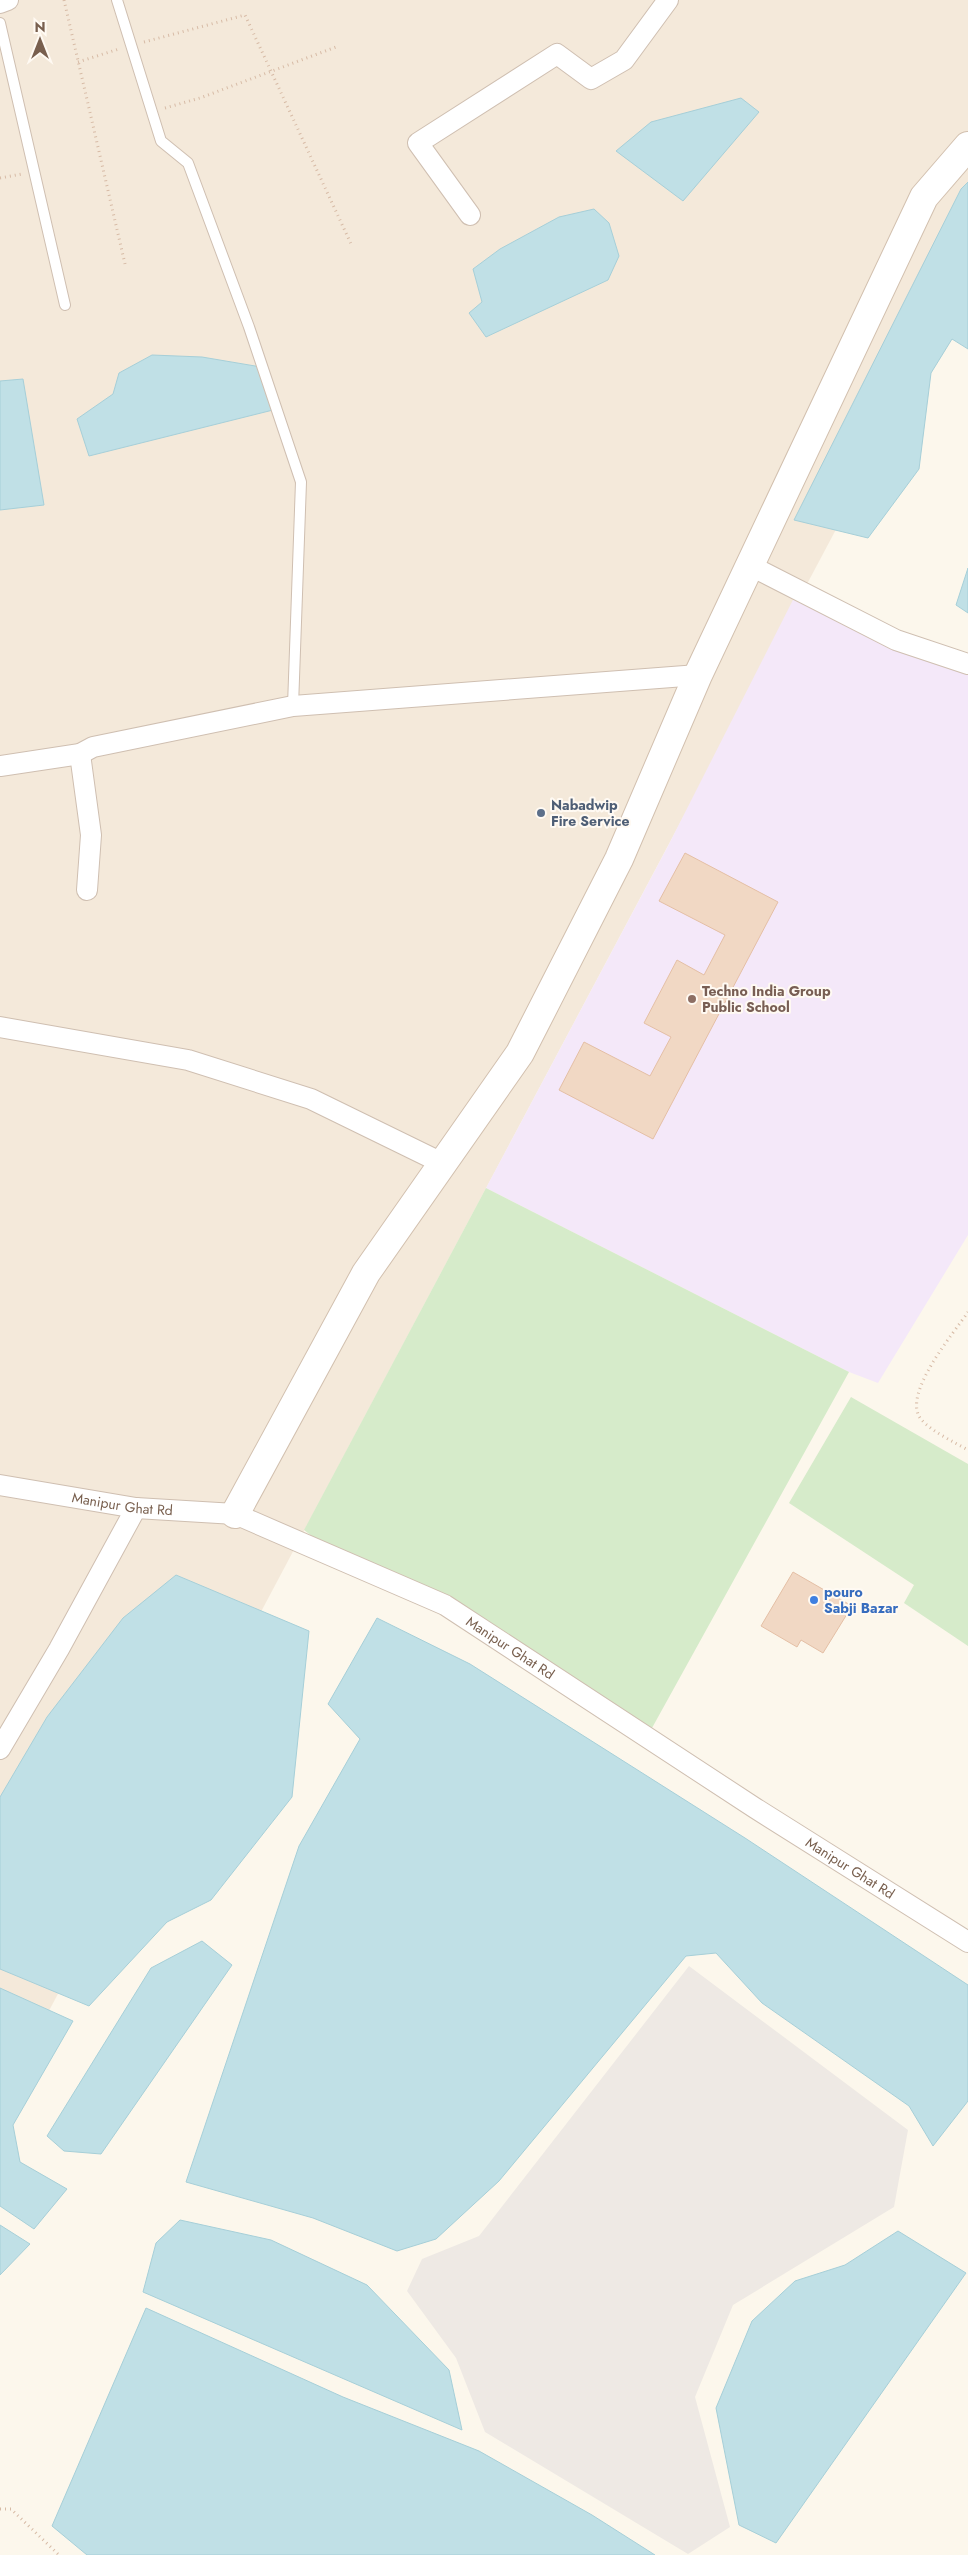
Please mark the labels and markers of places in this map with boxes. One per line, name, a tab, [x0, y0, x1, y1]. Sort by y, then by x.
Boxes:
place label: Nabadwip Fire Service	[551, 795, 630, 831]
marker: Nabadwip Fire Service	[535, 807, 547, 819]
place label: Techno India Group Public School	[702, 981, 831, 1017]
marker: Techno India Group Public School	[686, 993, 698, 1005]
place label: pouro Sabji Bazar	[824, 1582, 899, 1618]
marker: pouro Sabji Bazar	[808, 1594, 820, 1606]

